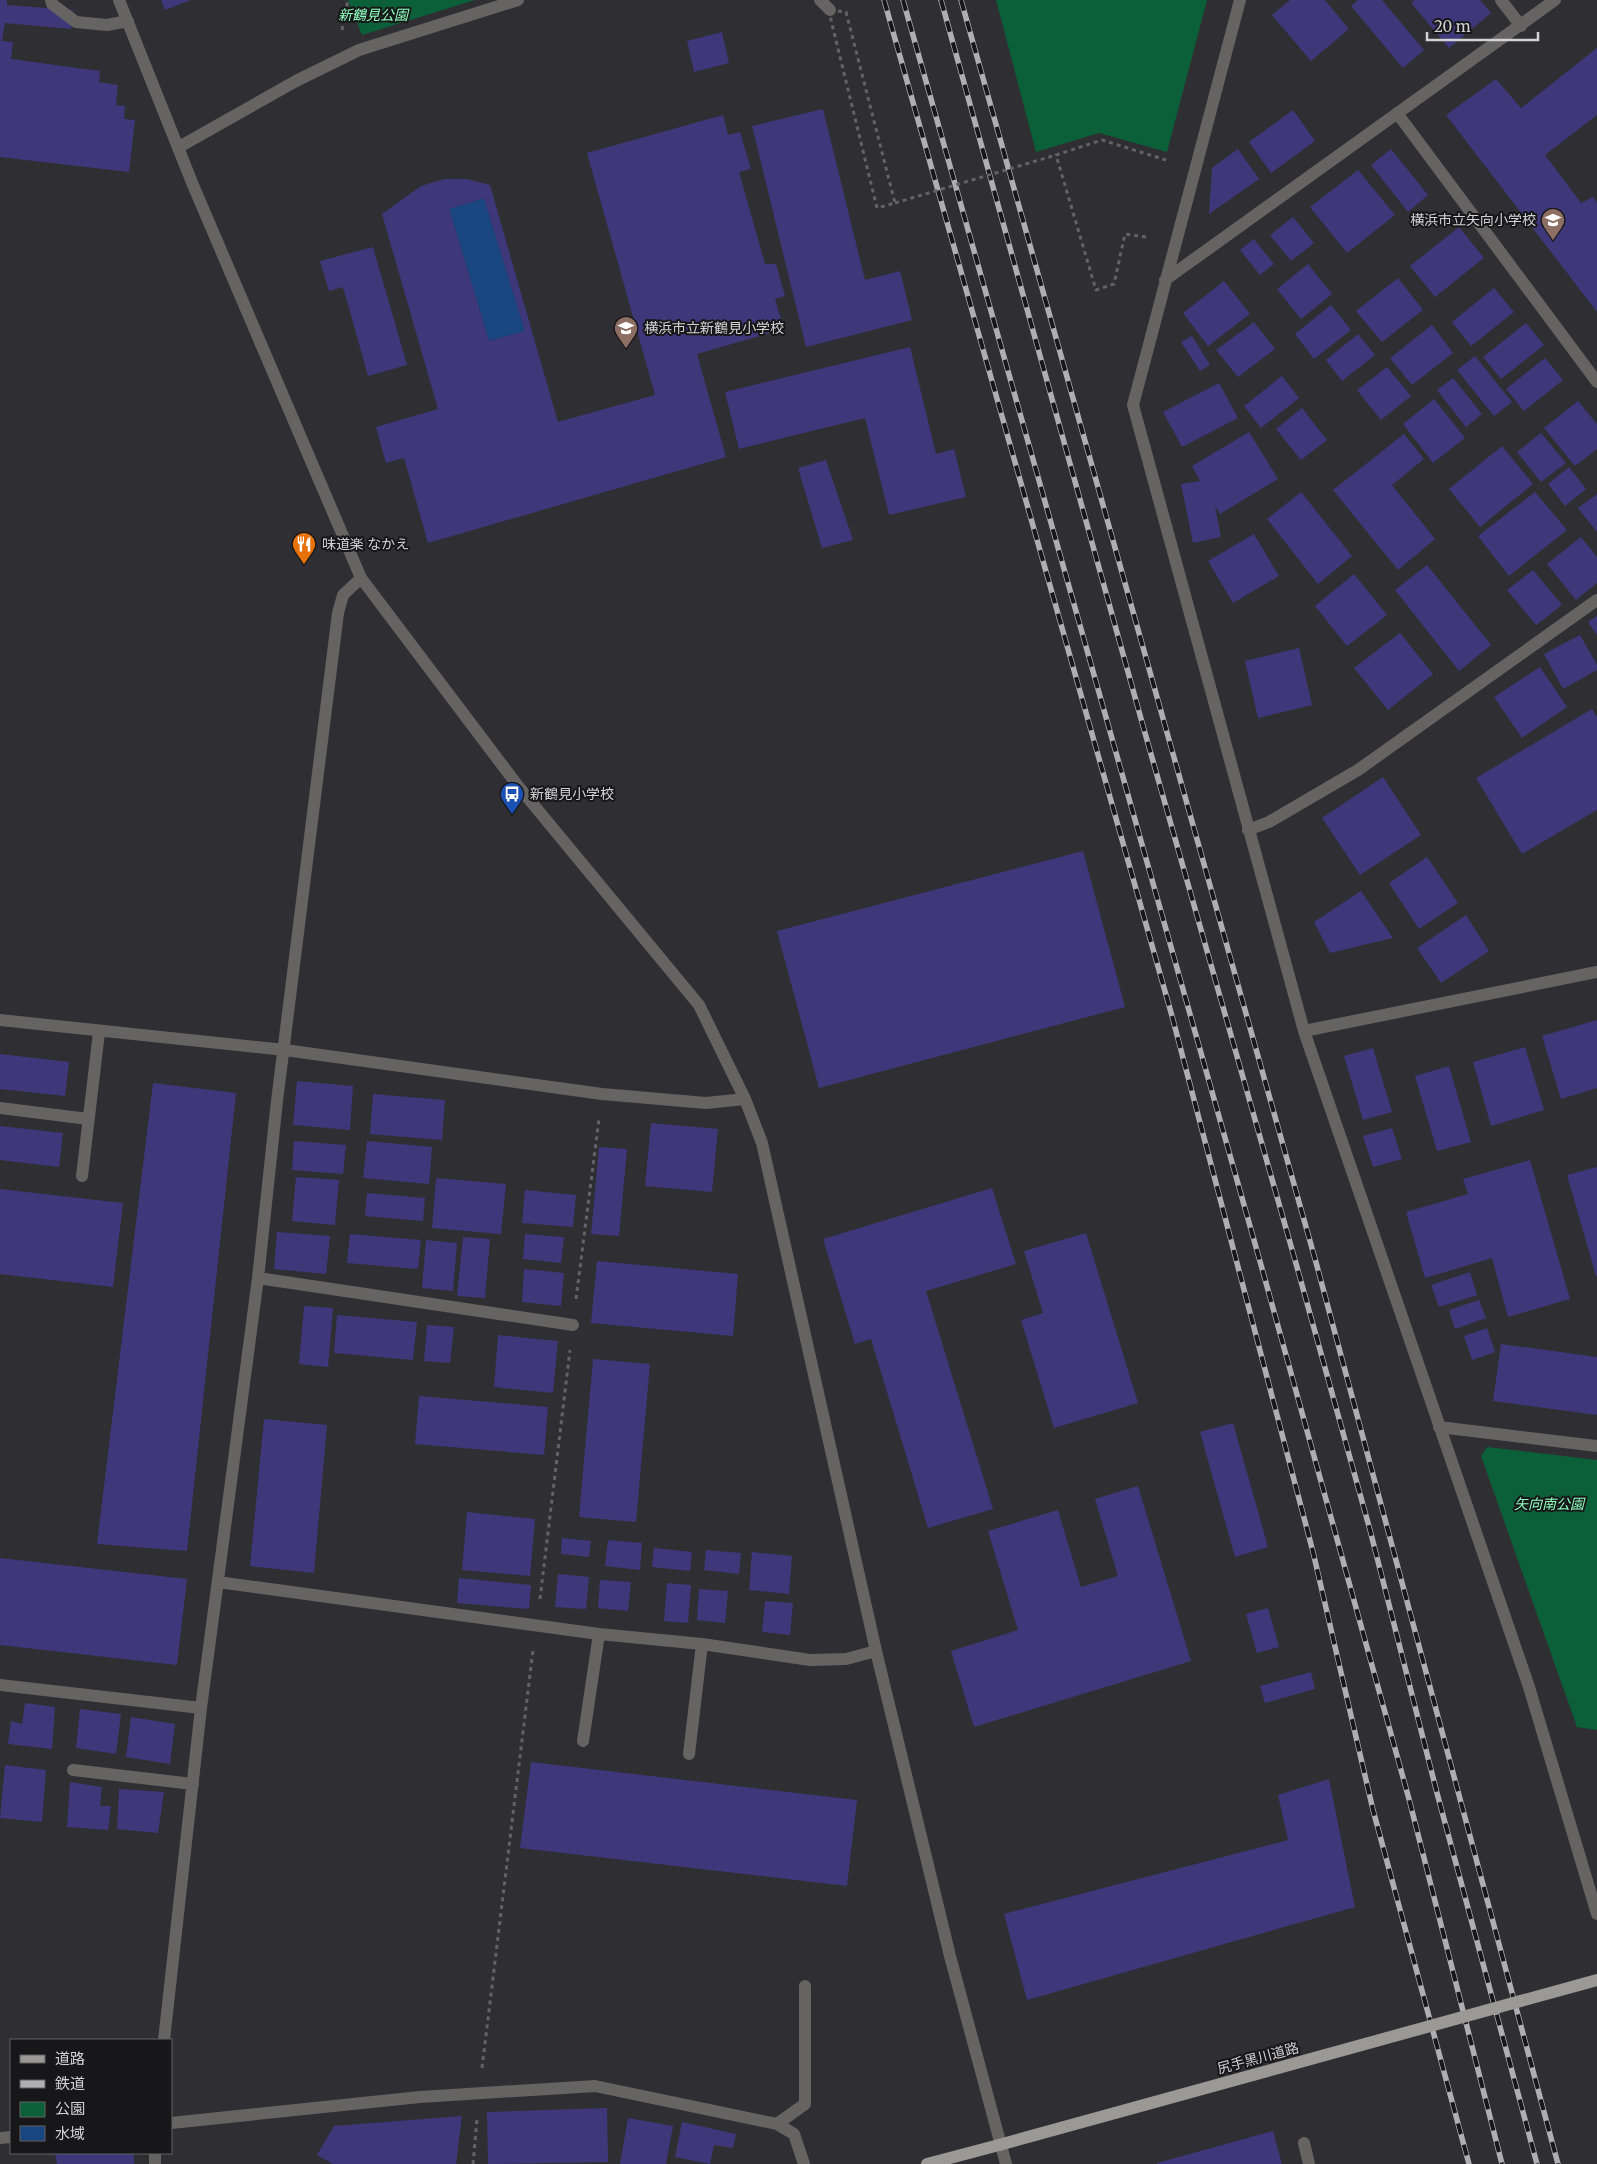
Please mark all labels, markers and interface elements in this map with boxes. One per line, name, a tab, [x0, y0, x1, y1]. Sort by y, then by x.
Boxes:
park label: 新鶴見公園	[338, 6, 410, 24]
scale bar	[1427, 10, 1538, 42]
text: 20 m	[1434, 17, 1471, 36]
school or university icon: 横浜市立矢向小学校	[1540, 207, 1566, 241]
place label: 横浜市立矢向小学校	[1410, 211, 1536, 229]
school or university icon: 横浜市立新鶴見小学校	[613, 315, 639, 349]
place label: 横浜市立新鶴見小学校	[644, 319, 784, 337]
restaurant icon: 味道楽 なかえ	[291, 531, 317, 565]
place label: 味道楽 なかえ	[322, 535, 409, 553]
bus stop icon: 新鶴見小学校	[499, 781, 525, 815]
place label: 新鶴見小学校	[530, 785, 614, 803]
park label: 矢向南公園	[1514, 1495, 1586, 1513]
street label: 尻手黒川道路	[1215, 2038, 1301, 2078]
legend	[10, 2039, 172, 2154]
text: 道路	[55, 2049, 85, 2068]
text: 鉄道	[55, 2074, 85, 2093]
text: 公園	[55, 2099, 85, 2118]
text: 水域	[55, 2124, 85, 2143]

